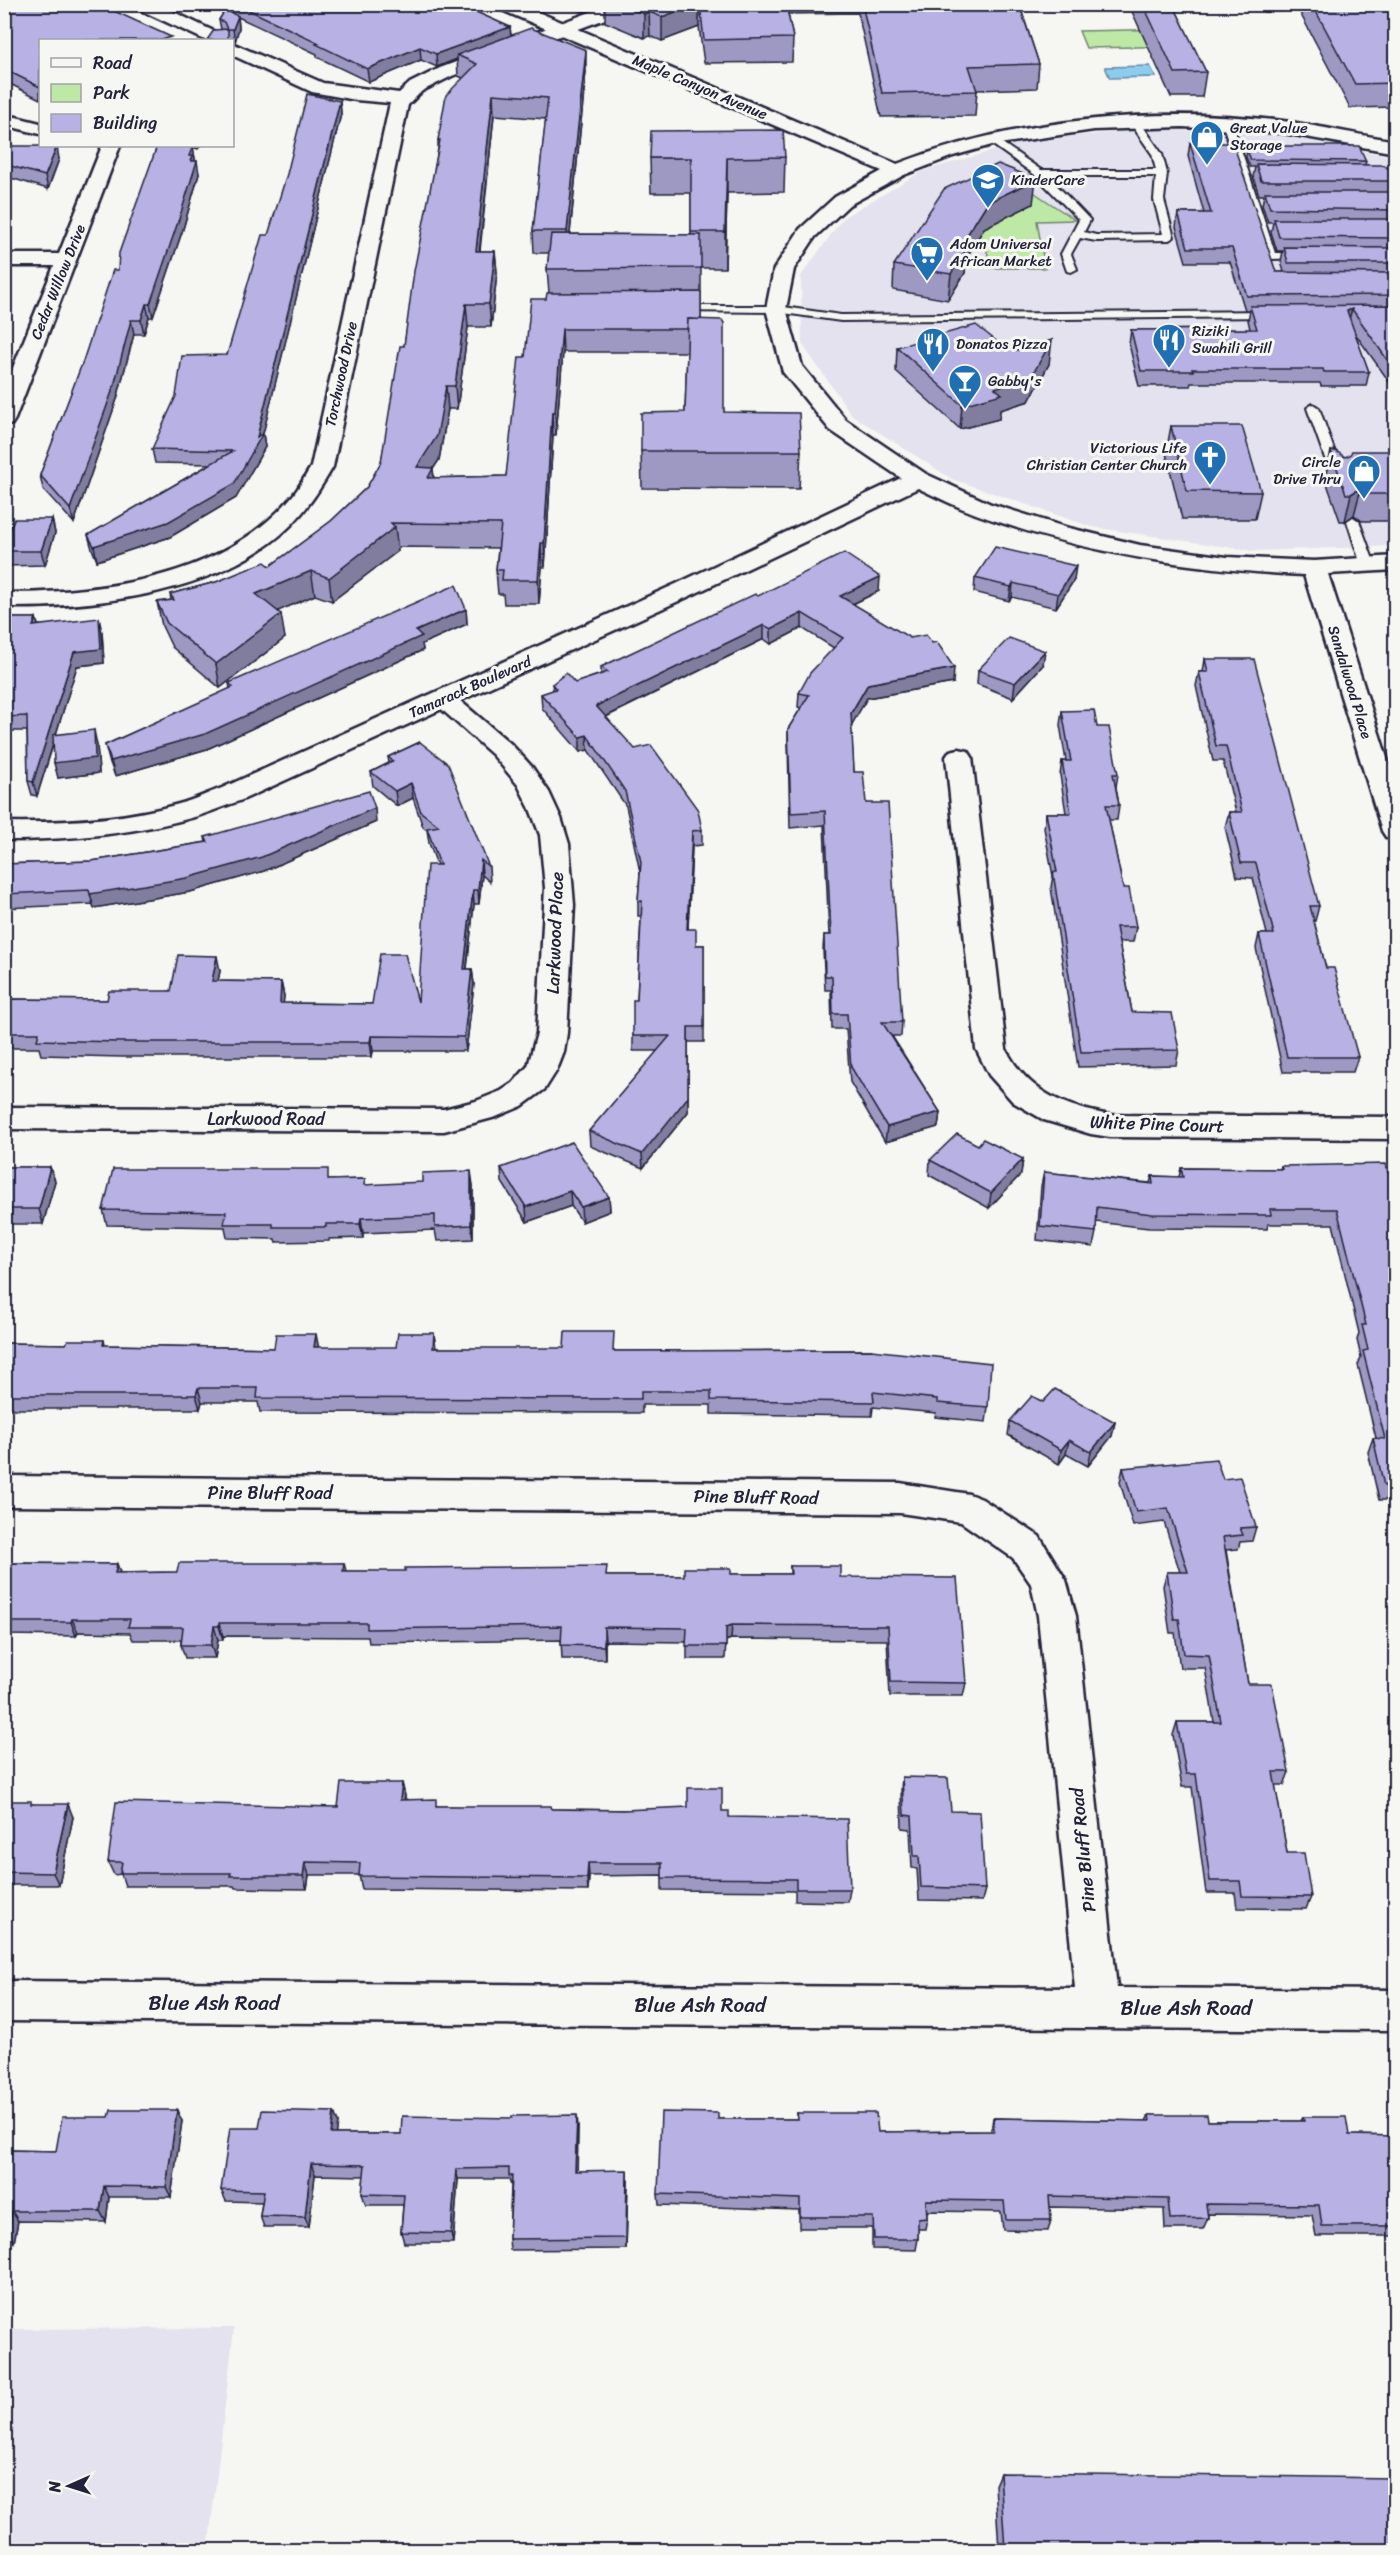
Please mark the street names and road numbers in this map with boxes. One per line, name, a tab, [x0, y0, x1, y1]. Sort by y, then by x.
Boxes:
street label: Maple Canyon Avenue	[628, 47, 772, 127]
street label: Cedar Willow Drive	[23, 220, 93, 344]
street label: Torchwood Drive	[317, 319, 365, 429]
street label: Sandalwood Place	[1320, 622, 1380, 742]
street label: Tamarack Boulevard	[405, 648, 536, 726]
street label: Larkwood Place	[537, 871, 573, 995]
street label: Larkwood Road	[207, 1103, 326, 1135]
street label: White Pine Court	[1089, 1106, 1225, 1142]
street label: Pine Bluff Road	[208, 1477, 334, 1509]
street label: Pine Bluff Road	[693, 1480, 820, 1514]
street label: Pine Bluff Road	[1060, 1785, 1105, 1914]
street label: Blue Ash Road	[148, 1984, 282, 2022]
street label: Blue Ash Road	[634, 1986, 768, 2024]
street label: Blue Ash Road	[1120, 1989, 1254, 2027]

